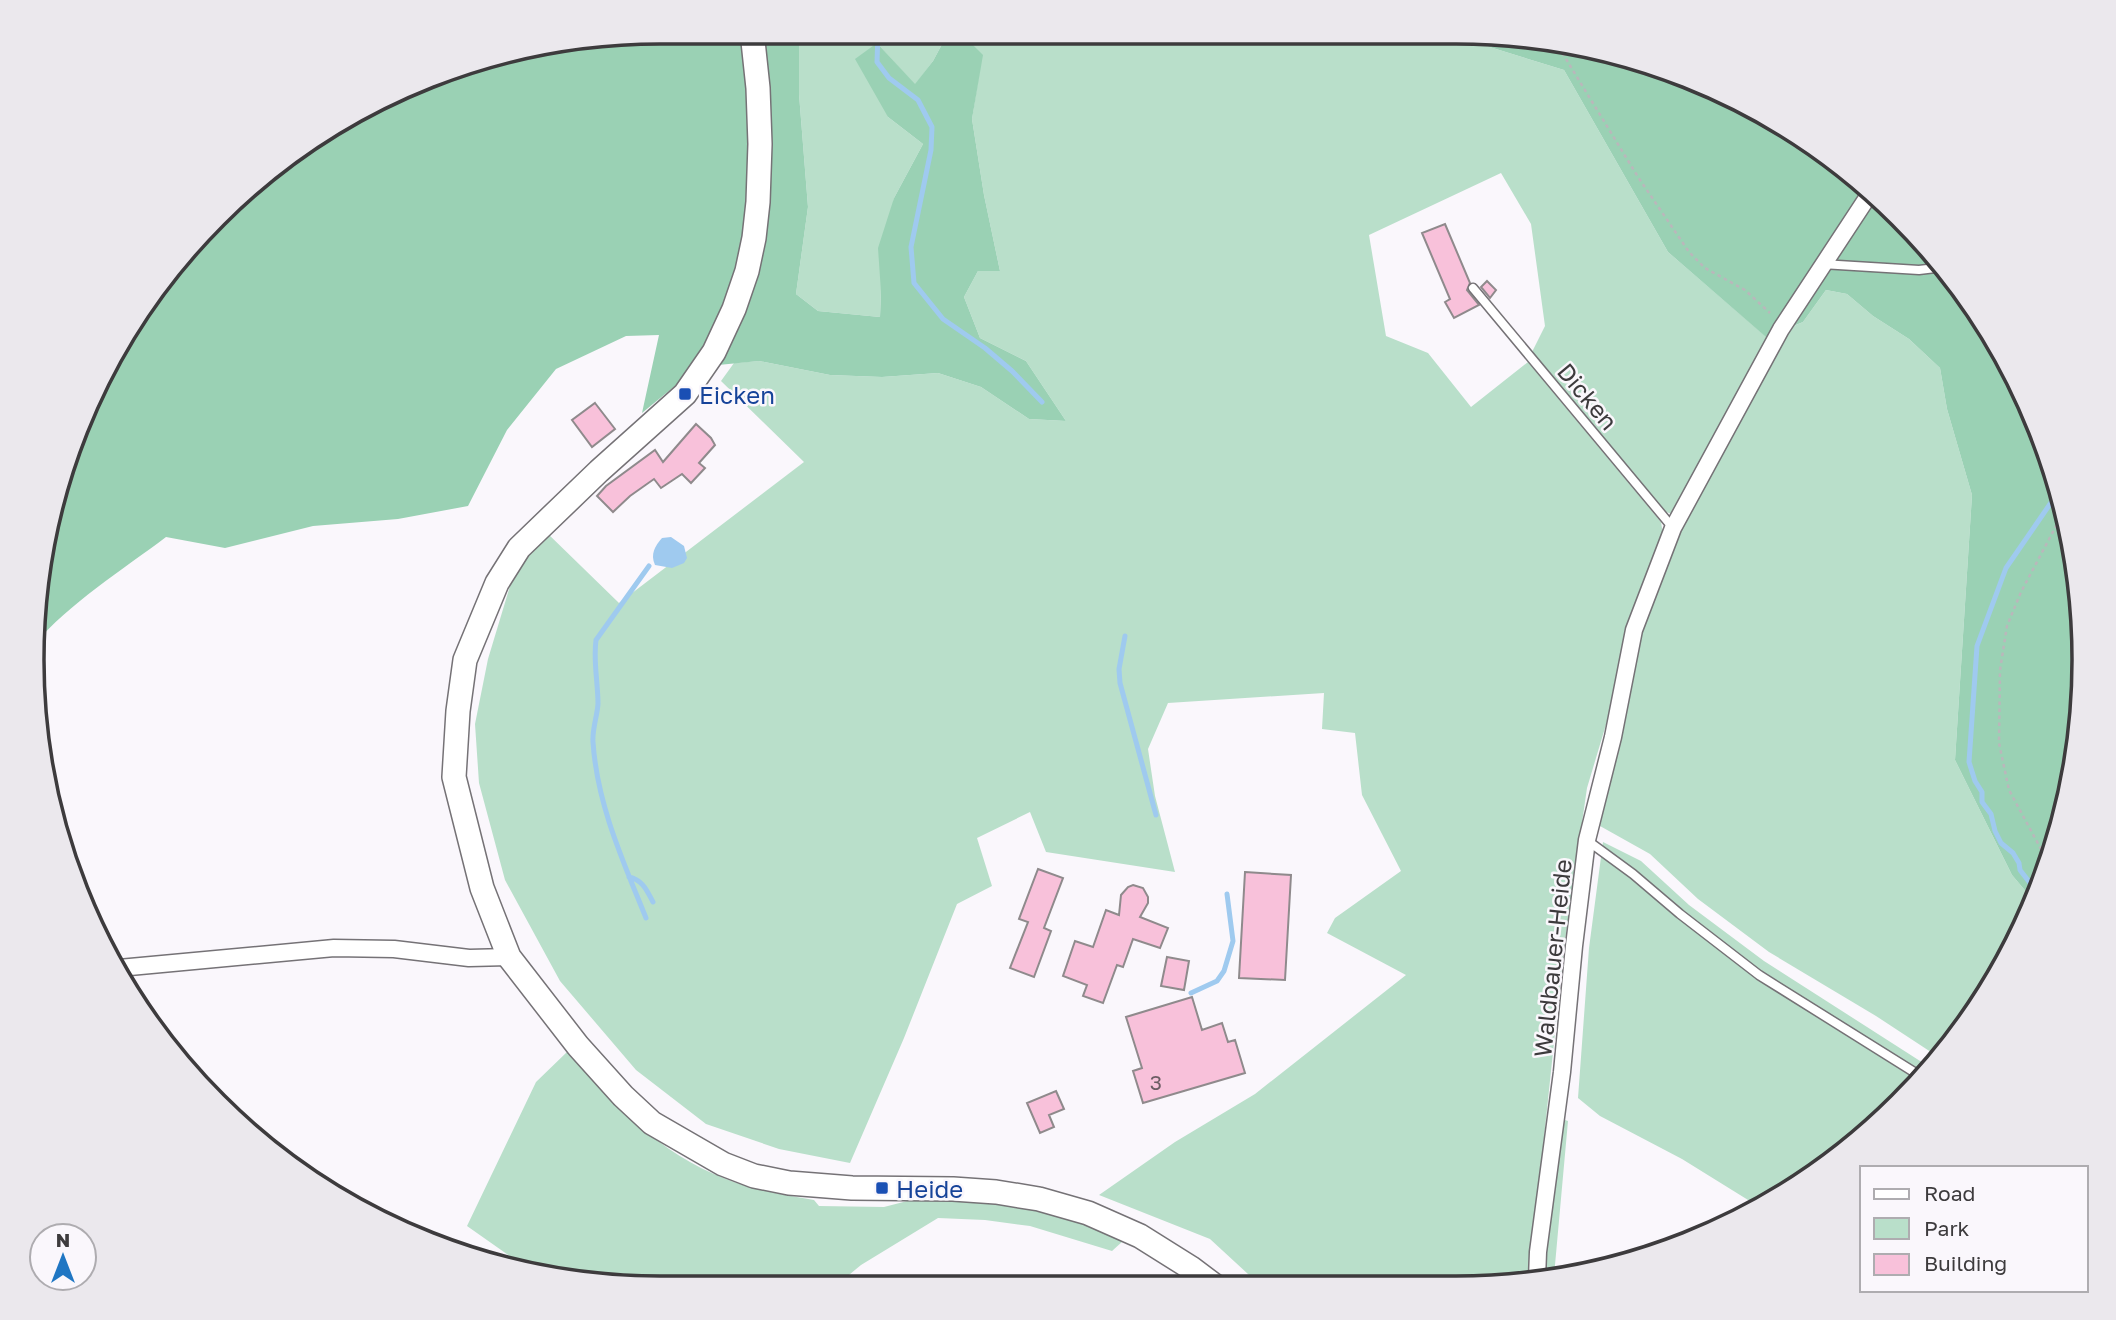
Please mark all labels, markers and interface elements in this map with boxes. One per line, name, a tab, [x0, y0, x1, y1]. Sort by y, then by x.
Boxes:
street label: Dicken	[1552, 357, 1624, 435]
place label: Eicken	[699, 380, 775, 409]
marker: Eicken	[677, 386, 693, 402]
street label: Waldbauer-Heide	[1527, 858, 1577, 1058]
house number: 3	[1150, 1069, 1162, 1095]
legend	[1860, 1166, 2088, 1292]
place label: Heide	[896, 1174, 963, 1203]
marker: Heide	[874, 1180, 890, 1196]
text: Road	[1924, 1180, 1975, 1206]
text: Park	[1924, 1215, 1970, 1241]
north arrow	[28, 1222, 98, 1292]
text: N	[56, 1228, 70, 1251]
text: Building	[1924, 1250, 2007, 1276]

